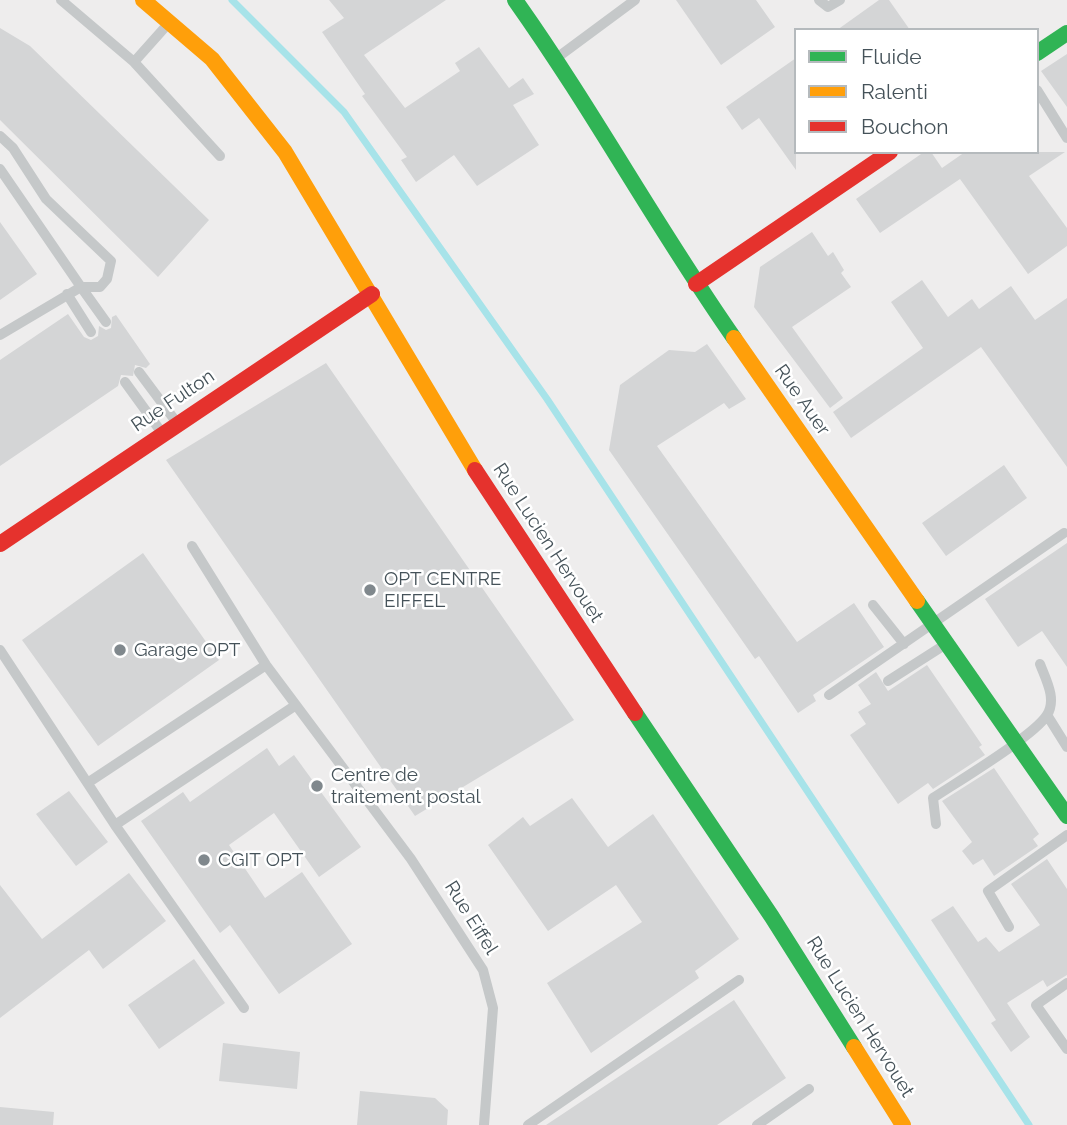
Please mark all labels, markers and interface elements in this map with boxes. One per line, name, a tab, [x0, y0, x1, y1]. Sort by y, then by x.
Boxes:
legend	[794, 28, 1039, 154]
text: Fluide	[861, 44, 922, 69]
text: Ralenti	[861, 79, 928, 104]
text: Bouchon	[861, 114, 948, 139]
street label: Rue Auer	[769, 360, 835, 440]
street label: Rue Fulton	[127, 365, 219, 437]
street label: Rue Lucien Hervouet	[488, 459, 608, 627]
place label: OPT CENTRE EIFFEL	[384, 568, 501, 612]
marker: OPT CENTRE EIFFEL	[362, 582, 378, 598]
place label: Garage OPT	[134, 639, 240, 661]
marker: Garage OPT	[112, 642, 128, 658]
place label: Centre de traitement postal	[331, 764, 481, 808]
marker: Centre de traitement postal	[309, 778, 325, 794]
place label: CGIT OPT	[218, 849, 303, 871]
marker: CGIT OPT	[196, 852, 212, 868]
street label: Rue Eiffel	[440, 877, 502, 959]
street label: Rue Lucien Hervouet	[801, 933, 919, 1101]

